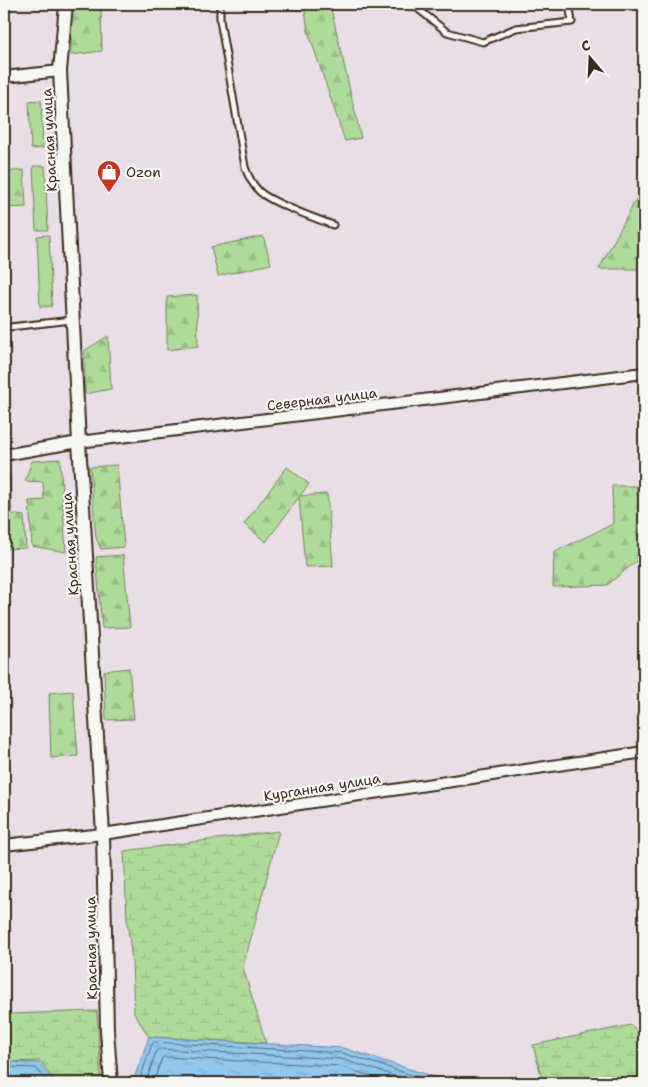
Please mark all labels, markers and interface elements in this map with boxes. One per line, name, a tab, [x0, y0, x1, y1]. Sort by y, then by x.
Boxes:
north arrow	[566, 32, 616, 82]
text: С	[579, 36, 593, 56]
street label: Красная улица	[37, 88, 61, 192]
shop icon: Ozon	[96, 159, 122, 193]
place label: Ozon	[126, 163, 161, 181]
street label: Северная улица	[266, 383, 378, 415]
street label: Красная улица	[57, 491, 83, 596]
street label: Курганная улица	[262, 769, 382, 805]
street label: Красная улица	[81, 896, 101, 1000]

